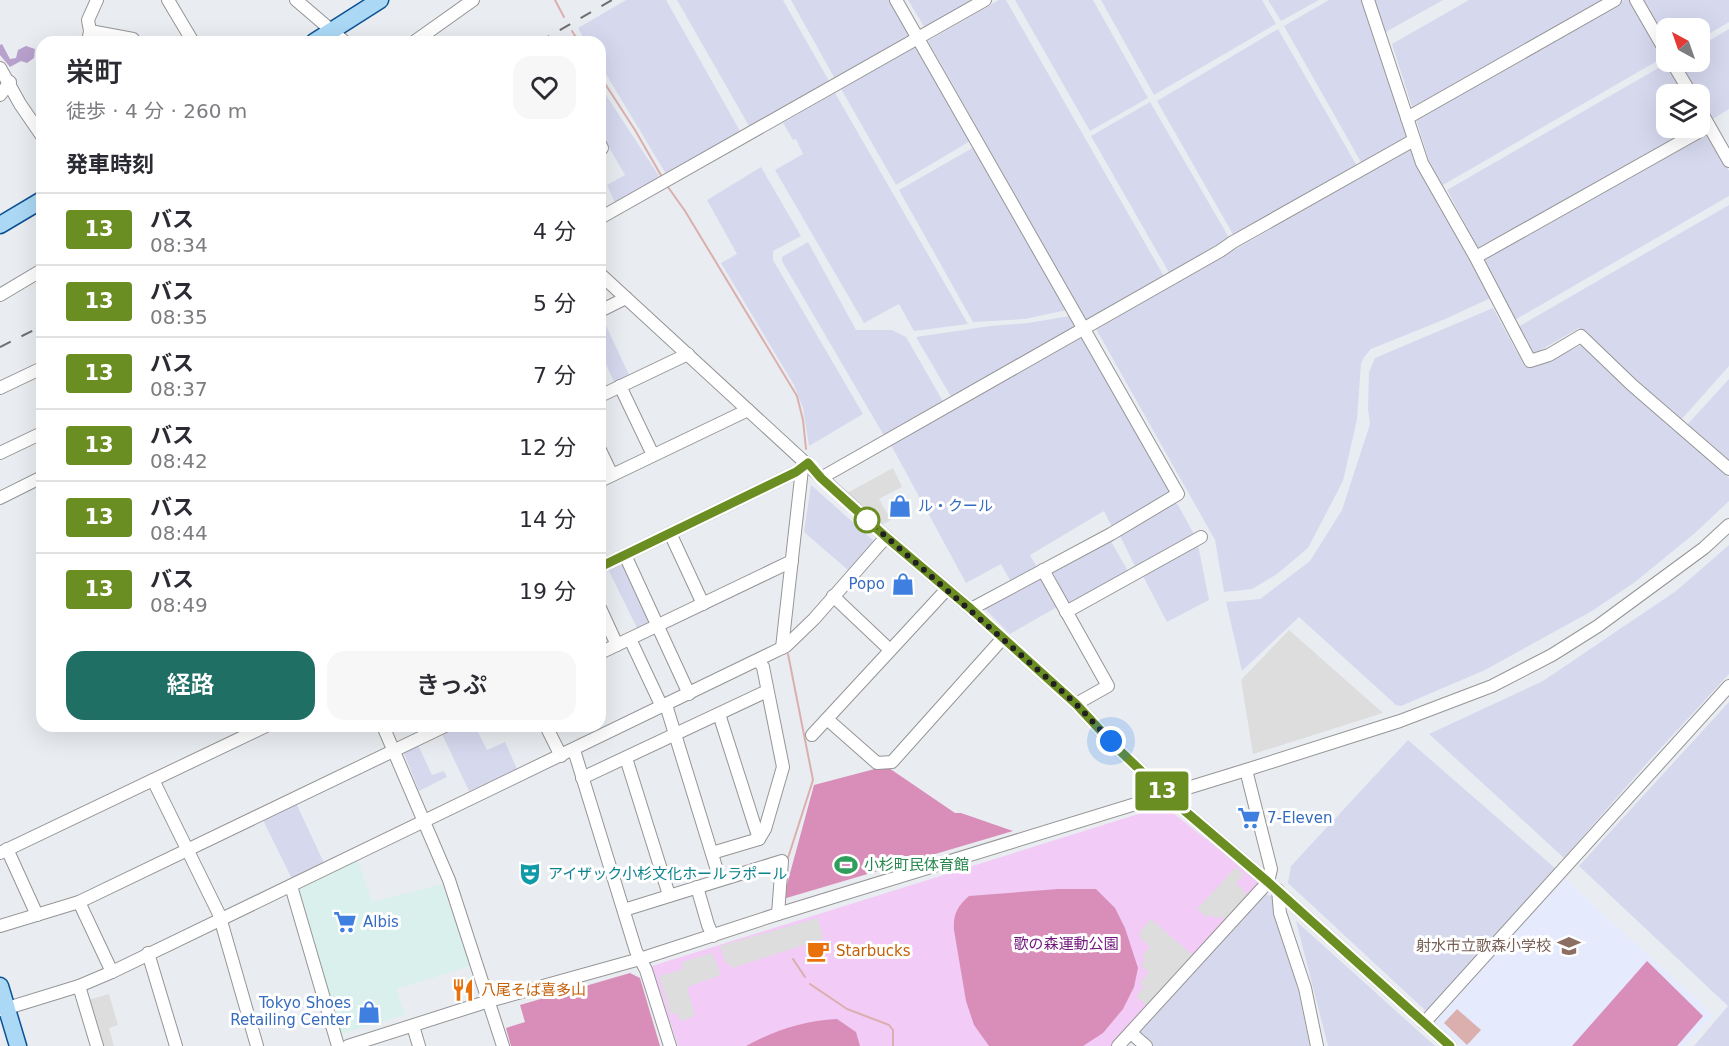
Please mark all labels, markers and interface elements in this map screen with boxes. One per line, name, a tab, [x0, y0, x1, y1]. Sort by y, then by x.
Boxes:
north arrow	[1656, 18, 1710, 72]
map controls	[1656, 18, 1710, 138]
text: 栄町	[66, 56, 122, 89]
button: heart	[513, 56, 576, 119]
button: layers	[1656, 84, 1710, 138]
text: 徒歩 · 4 分 · 260 m	[66, 99, 247, 123]
text: 発車時刻	[66, 152, 154, 177]
text: バス	[150, 207, 194, 232]
text: 13	[84, 217, 114, 241]
text: 4 分	[533, 219, 576, 244]
text: 08:34	[150, 233, 208, 257]
text: バス	[150, 279, 194, 304]
text: 13	[84, 289, 114, 313]
text: 5 分	[533, 291, 576, 316]
text: 08:35	[150, 305, 208, 329]
text: バス	[150, 351, 194, 376]
text: 13	[84, 361, 114, 385]
text: 7 分	[533, 363, 576, 388]
text: 08:37	[150, 377, 208, 401]
text: バス	[150, 423, 194, 448]
text: 13	[84, 433, 114, 457]
text: 12 分	[519, 435, 576, 460]
text: 08:42	[150, 449, 208, 473]
shop icon: ル・クール	[887, 493, 913, 519]
text: バス	[150, 495, 194, 520]
place label: ル・クール	[918, 497, 993, 515]
text: 13	[84, 505, 114, 529]
text: 14 分	[519, 507, 576, 532]
unlabelled marker	[854, 507, 880, 533]
text: 08:44	[150, 521, 208, 545]
text: バス	[150, 567, 194, 592]
shop icon: Popo	[890, 571, 916, 597]
place label: Popo	[849, 575, 885, 593]
text: 13	[84, 577, 114, 601]
text: 19 分	[519, 579, 576, 604]
text: 08:49	[150, 593, 208, 617]
button: 経路	[66, 651, 315, 720]
button: きっぷ	[327, 651, 576, 720]
your location	[1096, 726, 1126, 756]
line badge: 13	[1135, 772, 1189, 810]
text: 13	[1147, 779, 1177, 803]
supermarket icon: 7-Eleven	[1236, 805, 1262, 831]
place label: 7-Eleven	[1267, 809, 1332, 827]
sports icon: 小杉町民体育館	[833, 852, 859, 878]
place label: 小杉町民体育館	[864, 856, 969, 874]
theatre icon: アイザック小杉文化ホールラポール	[517, 861, 543, 887]
place label: アイザック小杉文化ホールラポール	[548, 865, 787, 883]
supermarket icon: Albis	[332, 909, 358, 935]
place label: Albis	[363, 913, 399, 931]
school or university icon: 射水市立歌森小学校	[1556, 933, 1582, 959]
park label: 歌の森運動公園	[1013, 935, 1119, 953]
place label: 射水市立歌森小学校	[1416, 937, 1551, 955]
cafe icon: Starbucks	[805, 938, 831, 964]
place label: Starbucks	[836, 942, 911, 960]
restaurant icon: 八尾そば喜多山	[450, 977, 476, 1003]
place label: 八尾そば喜多山	[481, 981, 586, 999]
place label: Tokyo Shoes Retailing Center	[230, 994, 352, 1029]
shop icon: Tokyo Shoes Retailing Center	[356, 999, 382, 1025]

